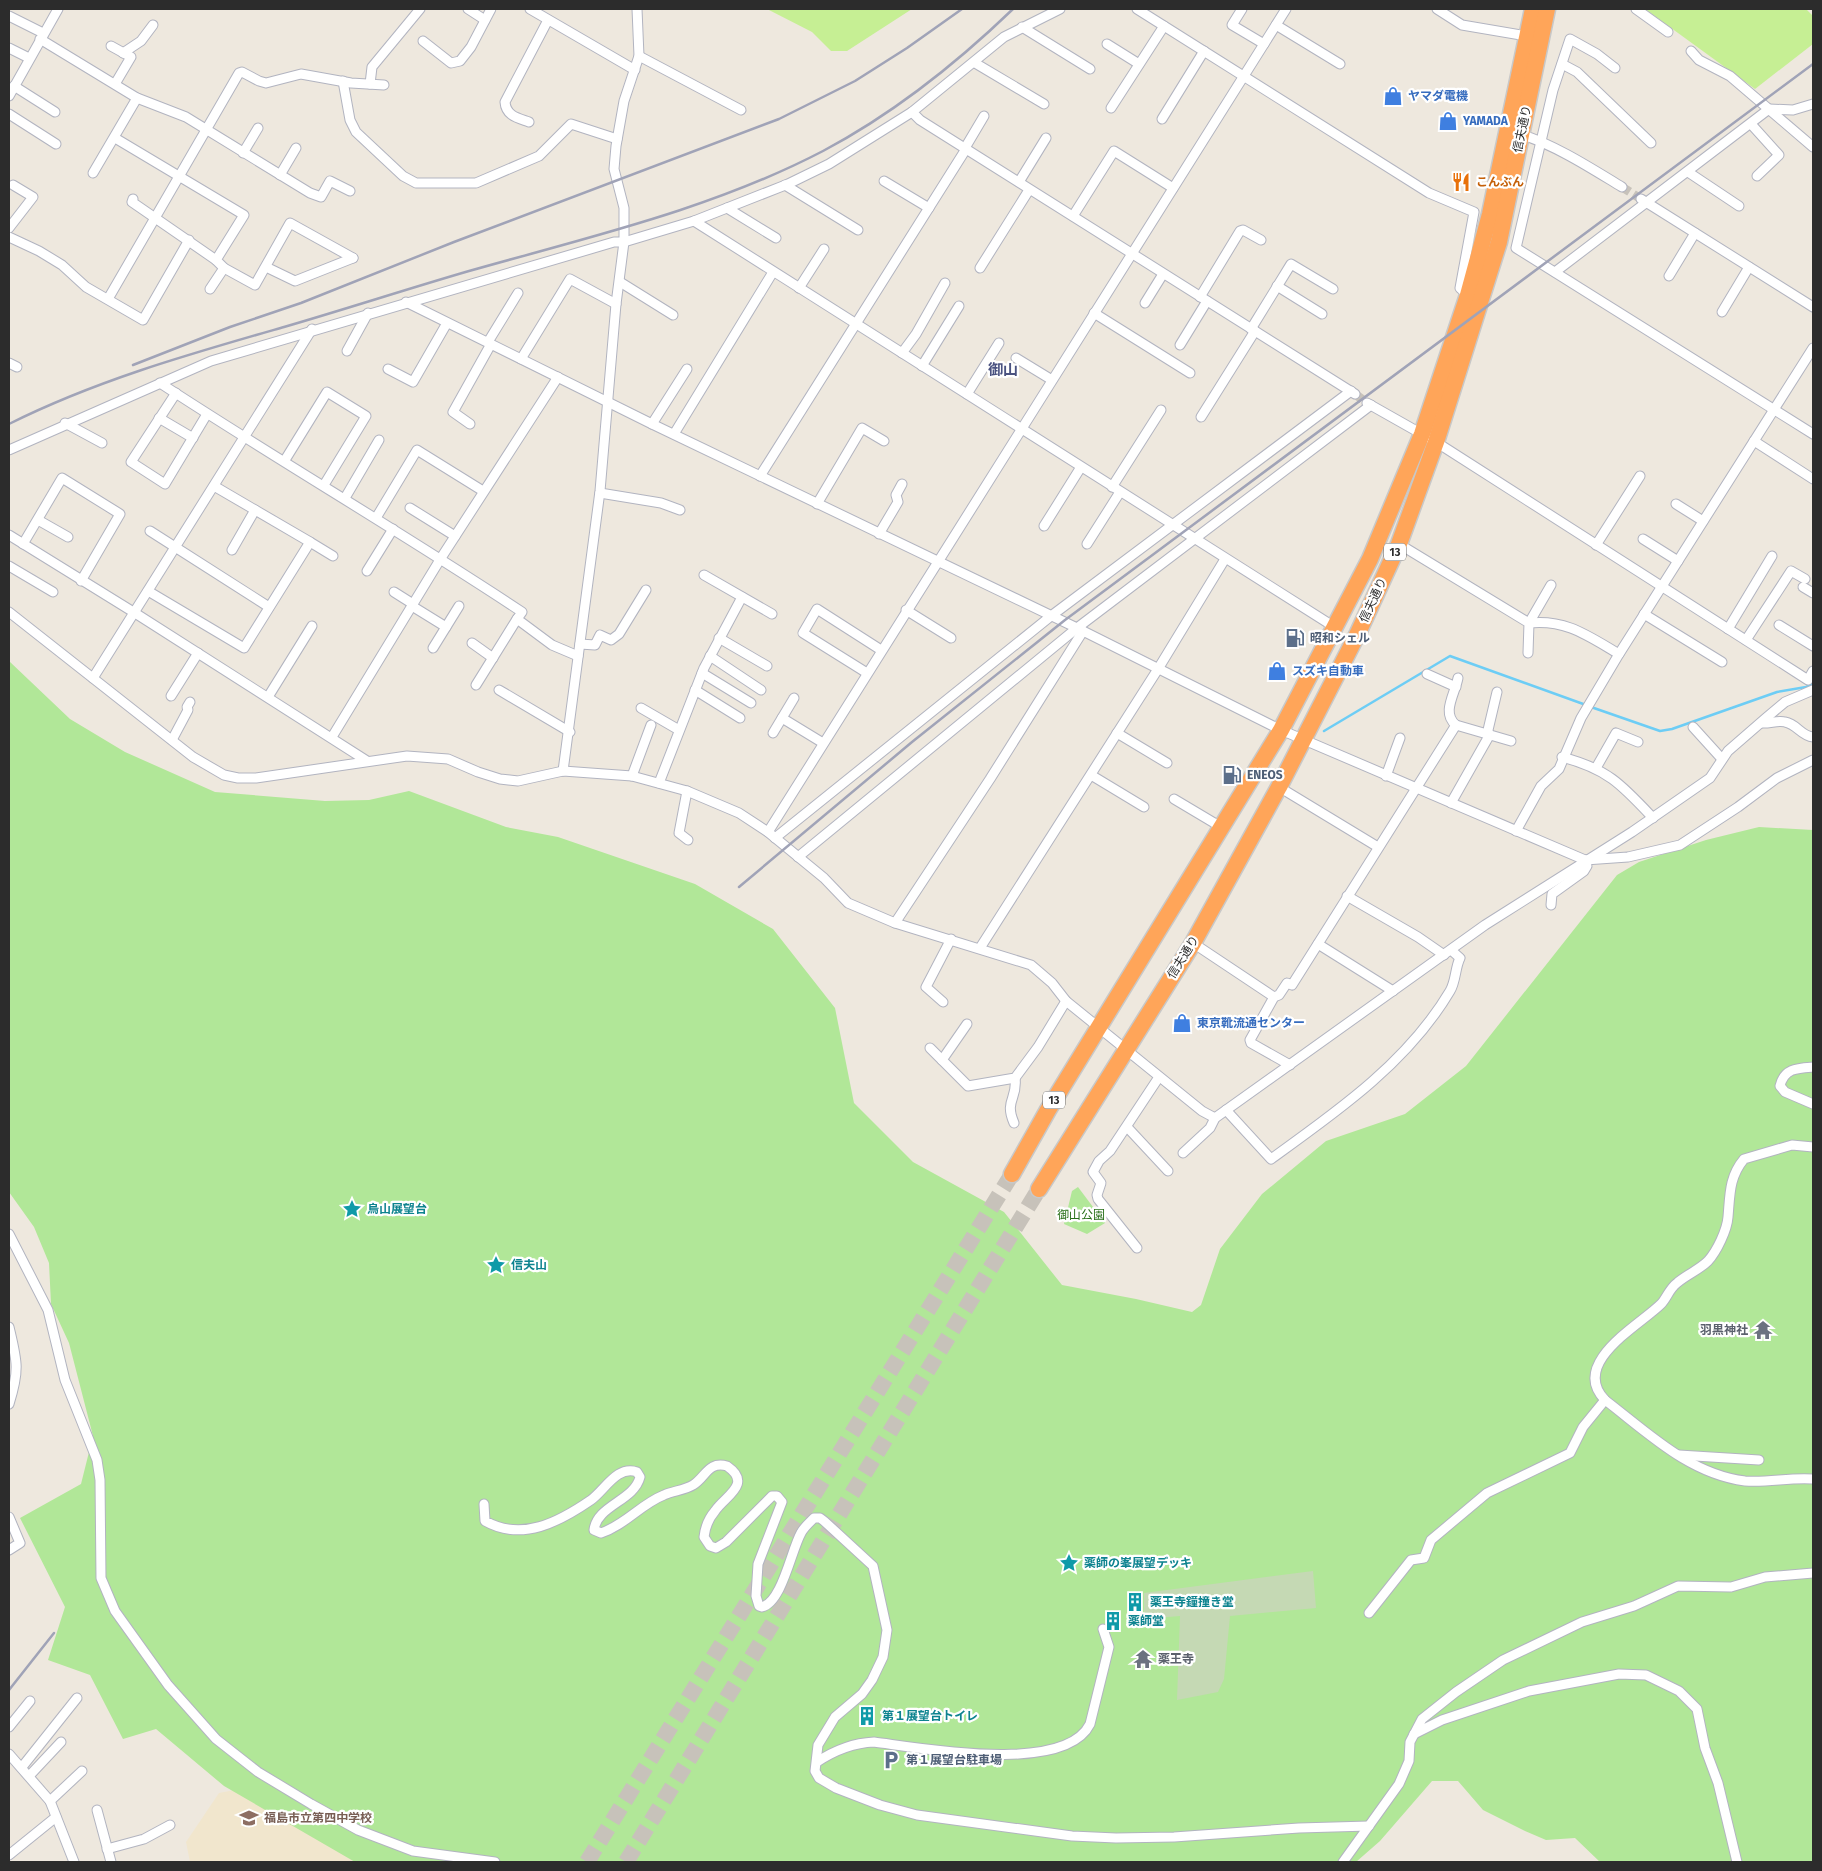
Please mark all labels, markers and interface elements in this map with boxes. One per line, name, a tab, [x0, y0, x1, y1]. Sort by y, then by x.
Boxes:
shop icon: ヤマダ電機	[1382, 85, 1404, 107]
place label: ヤマダ電機	[1408, 89, 1468, 103]
street label: 信夫通り	[1510, 104, 1534, 154]
shop icon: YAMADA	[1437, 110, 1459, 132]
place label: YAMADA	[1462, 114, 1509, 128]
restaurant icon: こんぶん	[1450, 171, 1472, 193]
place label: こんぶん	[1476, 175, 1524, 189]
district label: 御山	[988, 361, 1018, 379]
road number: 13	[1384, 544, 1406, 560]
street label: 信夫通り	[1357, 575, 1389, 625]
fuel station icon: 昭和シェル	[1284, 627, 1306, 649]
place label: 昭和シェル	[1310, 631, 1370, 645]
shop icon: スズキ自動車	[1266, 660, 1288, 682]
place label: スズキ自動車	[1292, 664, 1364, 678]
fuel station icon: ENEOS	[1221, 764, 1243, 786]
place label: ENEOS	[1247, 768, 1283, 782]
street label: 信夫通り	[1164, 933, 1202, 981]
shop icon: 東京靴流通センター	[1171, 1012, 1193, 1034]
place label: 東京靴流通センター	[1197, 1016, 1305, 1030]
road number: 13	[1043, 1092, 1065, 1108]
place icon: 烏山展望台	[341, 1198, 363, 1220]
place label: 烏山展望台	[367, 1202, 427, 1216]
park label: 御山公園	[1057, 1208, 1105, 1222]
place icon: 信夫山	[485, 1254, 507, 1276]
place label: 信夫山	[511, 1258, 547, 1272]
temple icon: 羽黒神社	[1752, 1319, 1774, 1341]
place label: 羽黒神社	[1700, 1323, 1748, 1337]
place icon: 薬師の峯展望デッキ	[1058, 1552, 1080, 1574]
place label: 薬師の峯展望デッキ	[1084, 1556, 1192, 1570]
building icon: 薬王寺鐘撞き堂	[1124, 1591, 1146, 1613]
place label: 薬王寺鐘撞き堂	[1150, 1595, 1234, 1609]
building icon: 薬師堂	[1102, 1610, 1124, 1632]
place label: 薬師堂	[1128, 1614, 1164, 1628]
temple icon: 薬王寺	[1132, 1648, 1154, 1670]
place label: 薬王寺	[1158, 1652, 1194, 1666]
building icon: 第１展望台トイレ	[856, 1705, 878, 1727]
place label: 第１展望台トイレ	[882, 1709, 978, 1723]
parking icon: 第１展望台駐車場	[880, 1749, 902, 1771]
place label: 第１展望台駐車場	[906, 1753, 1002, 1767]
school or university icon: 福島市立第四中学校	[238, 1807, 260, 1829]
place label: 福島市立第四中学校	[264, 1811, 372, 1825]

